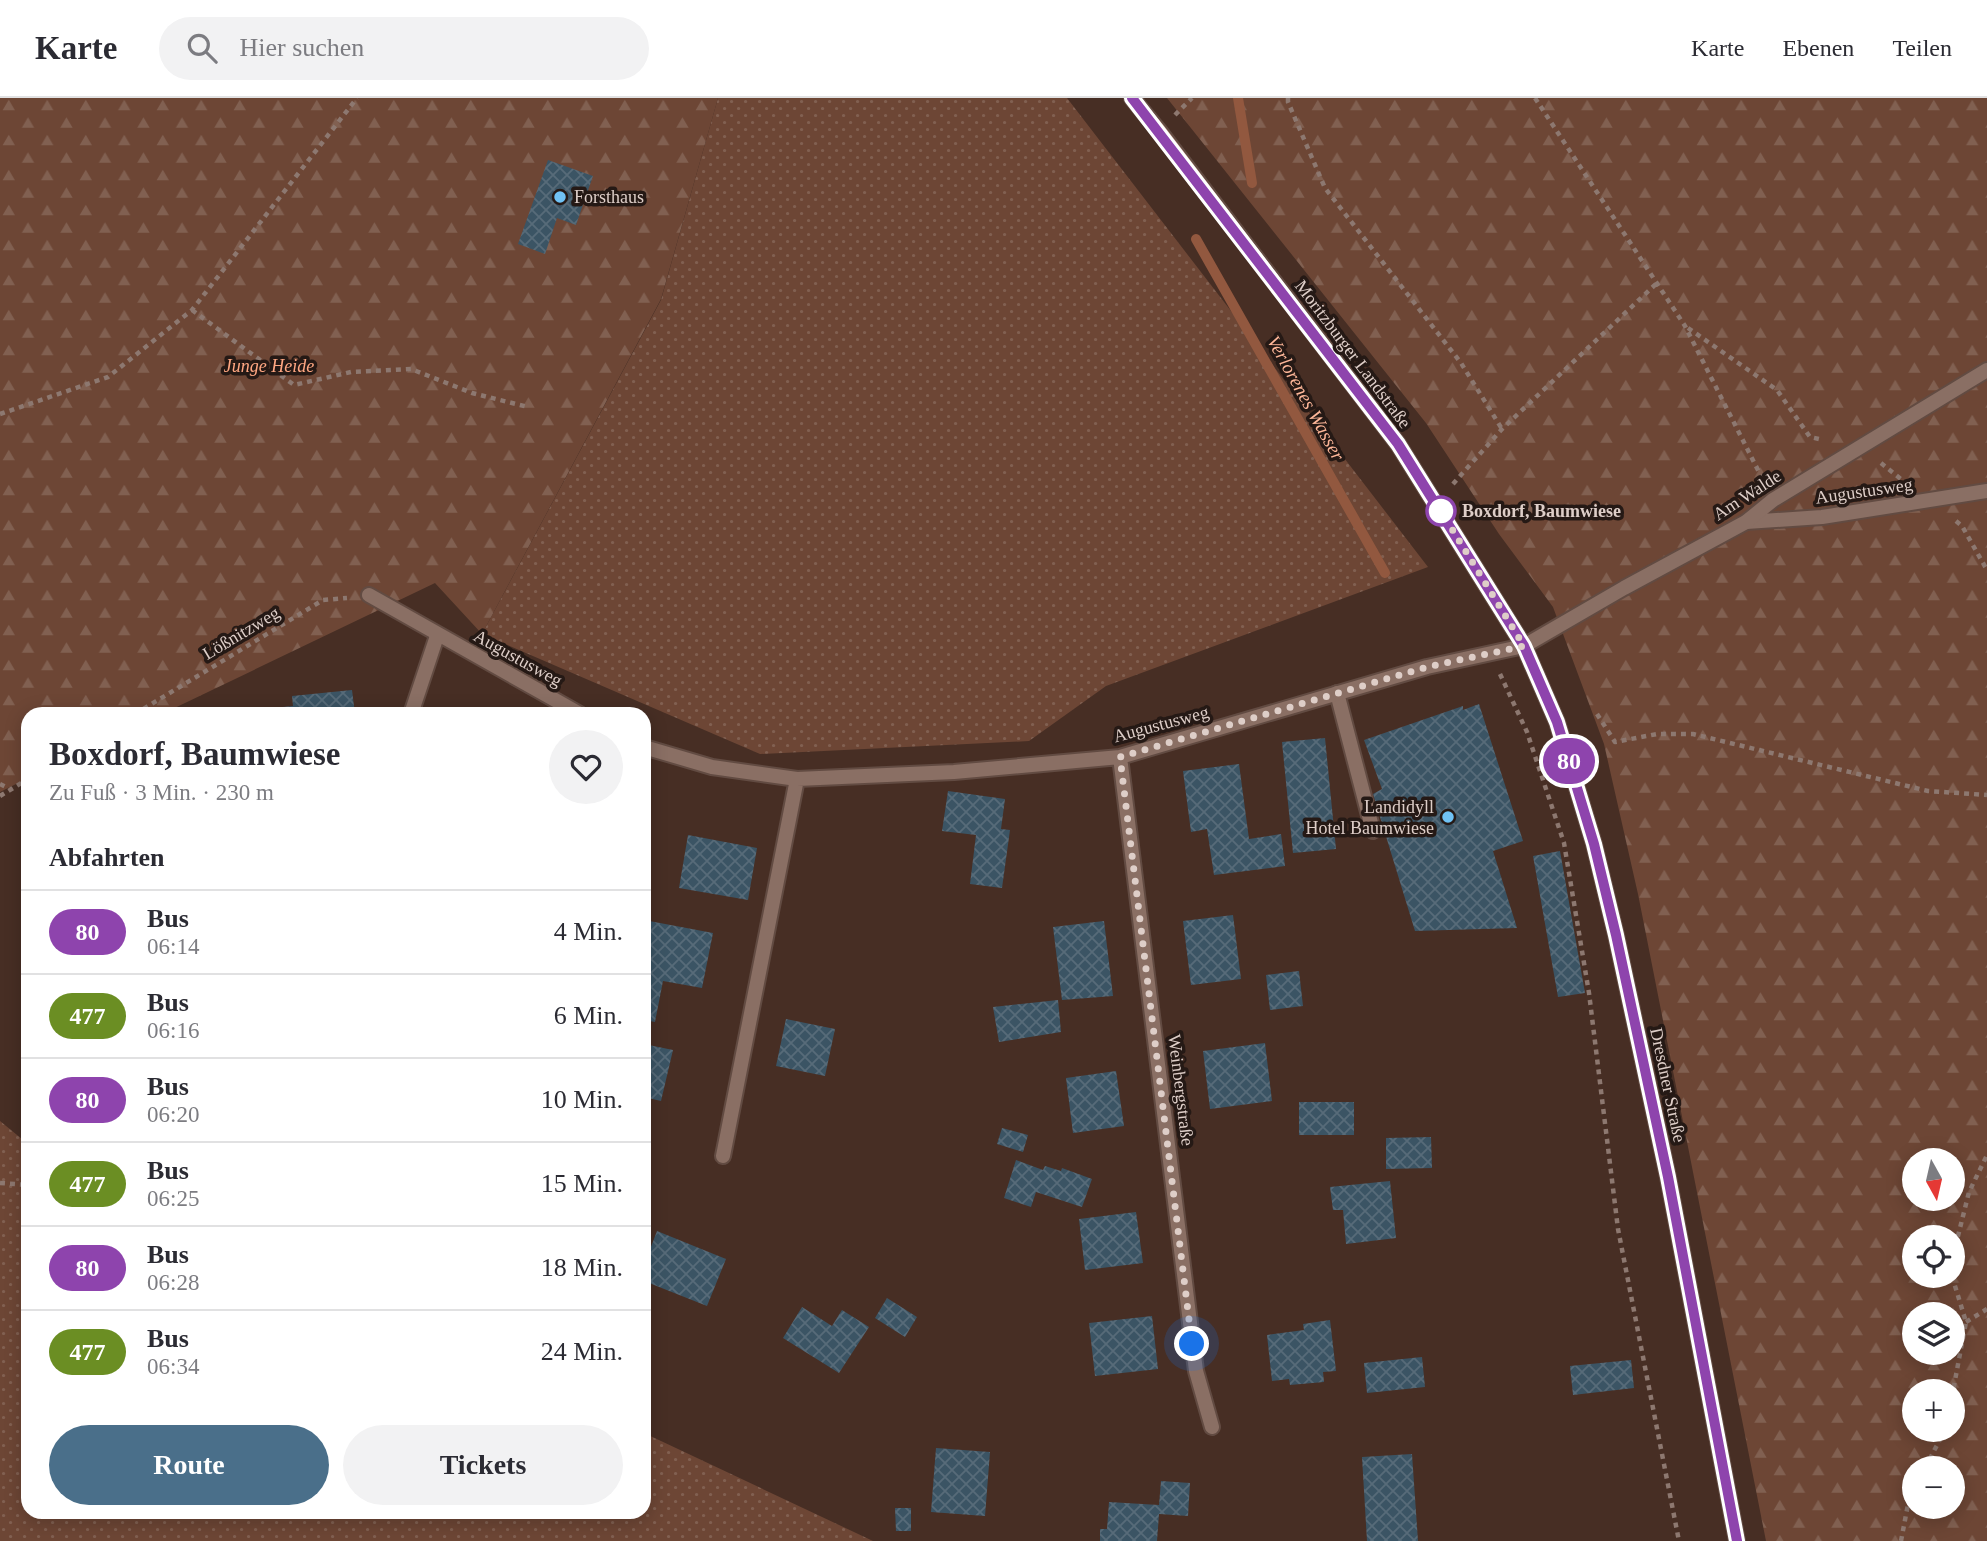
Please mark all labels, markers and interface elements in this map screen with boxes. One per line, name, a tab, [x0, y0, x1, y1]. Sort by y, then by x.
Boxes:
search box	[159, 17, 649, 80]
icon: search	[183, 29, 221, 67]
text: Karte	[35, 30, 117, 66]
text: Hier suchen	[239, 33, 364, 62]
text: Karte	[1691, 35, 1744, 61]
text: Ebenen	[1782, 35, 1854, 61]
text: Teilen	[1892, 35, 1952, 61]
place label: Forsthaus	[574, 187, 644, 207]
marker: Forsthaus	[552, 189, 568, 205]
street label: Moritzburger Landstraße	[1291, 276, 1415, 432]
water label: Verlorenes Wasser	[1263, 332, 1349, 465]
park label: Junge Heide	[224, 356, 314, 376]
street label: Am Walde	[1709, 466, 1785, 524]
street label: Augustusweg	[1814, 474, 1914, 508]
marker: Boxdorf, Baumwiese	[1426, 496, 1456, 526]
place label: Boxdorf, Baumwiese	[1462, 501, 1621, 521]
street label: Lößnitzweg	[199, 602, 283, 664]
street label: Augustusweg	[470, 625, 566, 691]
street label: Augustusweg	[1111, 702, 1211, 746]
button: heart	[549, 730, 623, 804]
text: Boxdorf, Baumwiese	[49, 736, 341, 772]
line badge: 80	[1538, 738, 1600, 784]
text: 80	[1557, 748, 1581, 774]
text: Zu Fuß · 3 Min. · 230 m	[49, 780, 274, 805]
place label: Landidyll Hotel Baumwiese	[1306, 797, 1434, 838]
marker: Landidyll Hotel Baumwiese	[1440, 809, 1456, 825]
text: Abfahrten	[49, 843, 165, 872]
text: Bus	[147, 904, 189, 933]
text: 4 Min.	[554, 917, 623, 946]
text: 80	[76, 919, 100, 945]
text: 06:14	[147, 934, 199, 959]
text: Bus	[147, 988, 189, 1017]
text: 6 Min.	[554, 1001, 623, 1030]
text: 477	[70, 1003, 106, 1029]
text: 06:16	[147, 1018, 199, 1043]
street label: Dresdner Straße	[1646, 1026, 1690, 1144]
street label: Weinbergstraße	[1164, 1033, 1198, 1147]
text: Bus	[147, 1072, 189, 1101]
text: 10 Min.	[541, 1085, 623, 1114]
text: 80	[76, 1087, 100, 1113]
text: 06:20	[147, 1102, 199, 1127]
north arrow	[1902, 1148, 1965, 1211]
map controls	[1902, 1148, 1965, 1519]
text: Bus	[147, 1156, 189, 1185]
text: 15 Min.	[541, 1169, 623, 1198]
text: 477	[70, 1171, 106, 1197]
text: 06:25	[147, 1186, 199, 1211]
button: locate	[1902, 1225, 1965, 1288]
text: Bus	[147, 1240, 189, 1269]
text: 18 Min.	[541, 1253, 623, 1282]
text: 80	[76, 1255, 100, 1281]
text: 06:28	[147, 1270, 199, 1295]
button: layers	[1902, 1302, 1965, 1365]
text: Bus	[147, 1324, 189, 1353]
your location	[1174, 1326, 1209, 1361]
text: 24 Min.	[541, 1337, 623, 1366]
text: 477	[70, 1339, 106, 1365]
text: 06:34	[147, 1354, 199, 1379]
button: +	[1902, 1379, 1965, 1442]
button: Route	[49, 1425, 329, 1505]
button: Tickets	[343, 1425, 623, 1505]
button: −	[1902, 1456, 1965, 1519]

